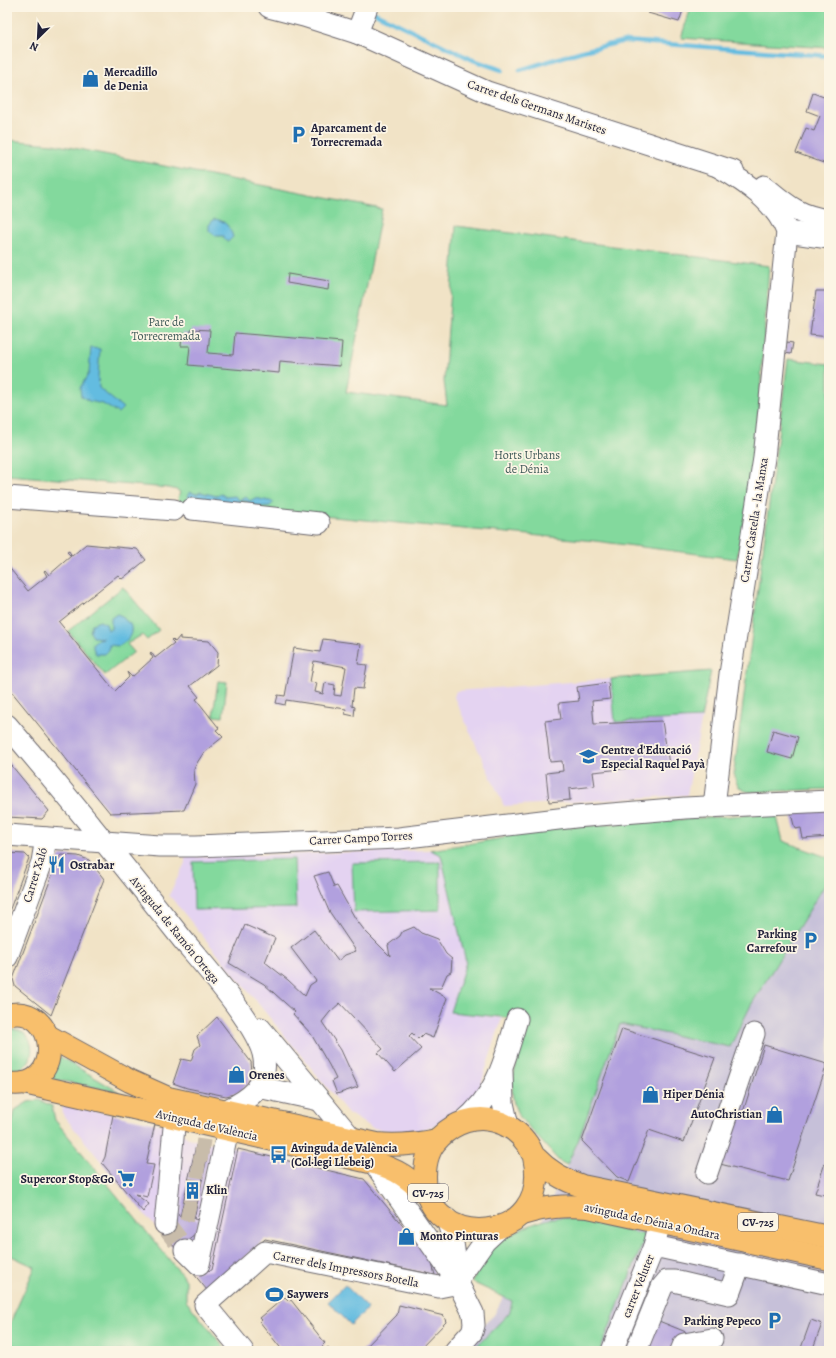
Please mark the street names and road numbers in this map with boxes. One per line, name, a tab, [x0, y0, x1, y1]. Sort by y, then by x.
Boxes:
street label: Carrer dels Germans Maristes	[465, 76, 609, 138]
street label: Carrer Castella - la Manxa	[736, 456, 772, 584]
street label: Carrer Campo Torres	[309, 827, 413, 849]
street label: Carrer Xaló	[19, 845, 51, 904]
street label: Avinguda de Ramón Ortega	[126, 872, 224, 988]
street label: Avinguda de València	[154, 1105, 260, 1145]
road number: CV-725	[408, 1184, 448, 1202]
street label: avinguda de Dénia a Ondara	[583, 1199, 722, 1243]
road number: CV-725	[738, 1213, 778, 1231]
street label: Carrer dels Impressors Botella	[272, 1247, 421, 1291]
street label: carrer Veluter	[618, 1252, 658, 1320]

